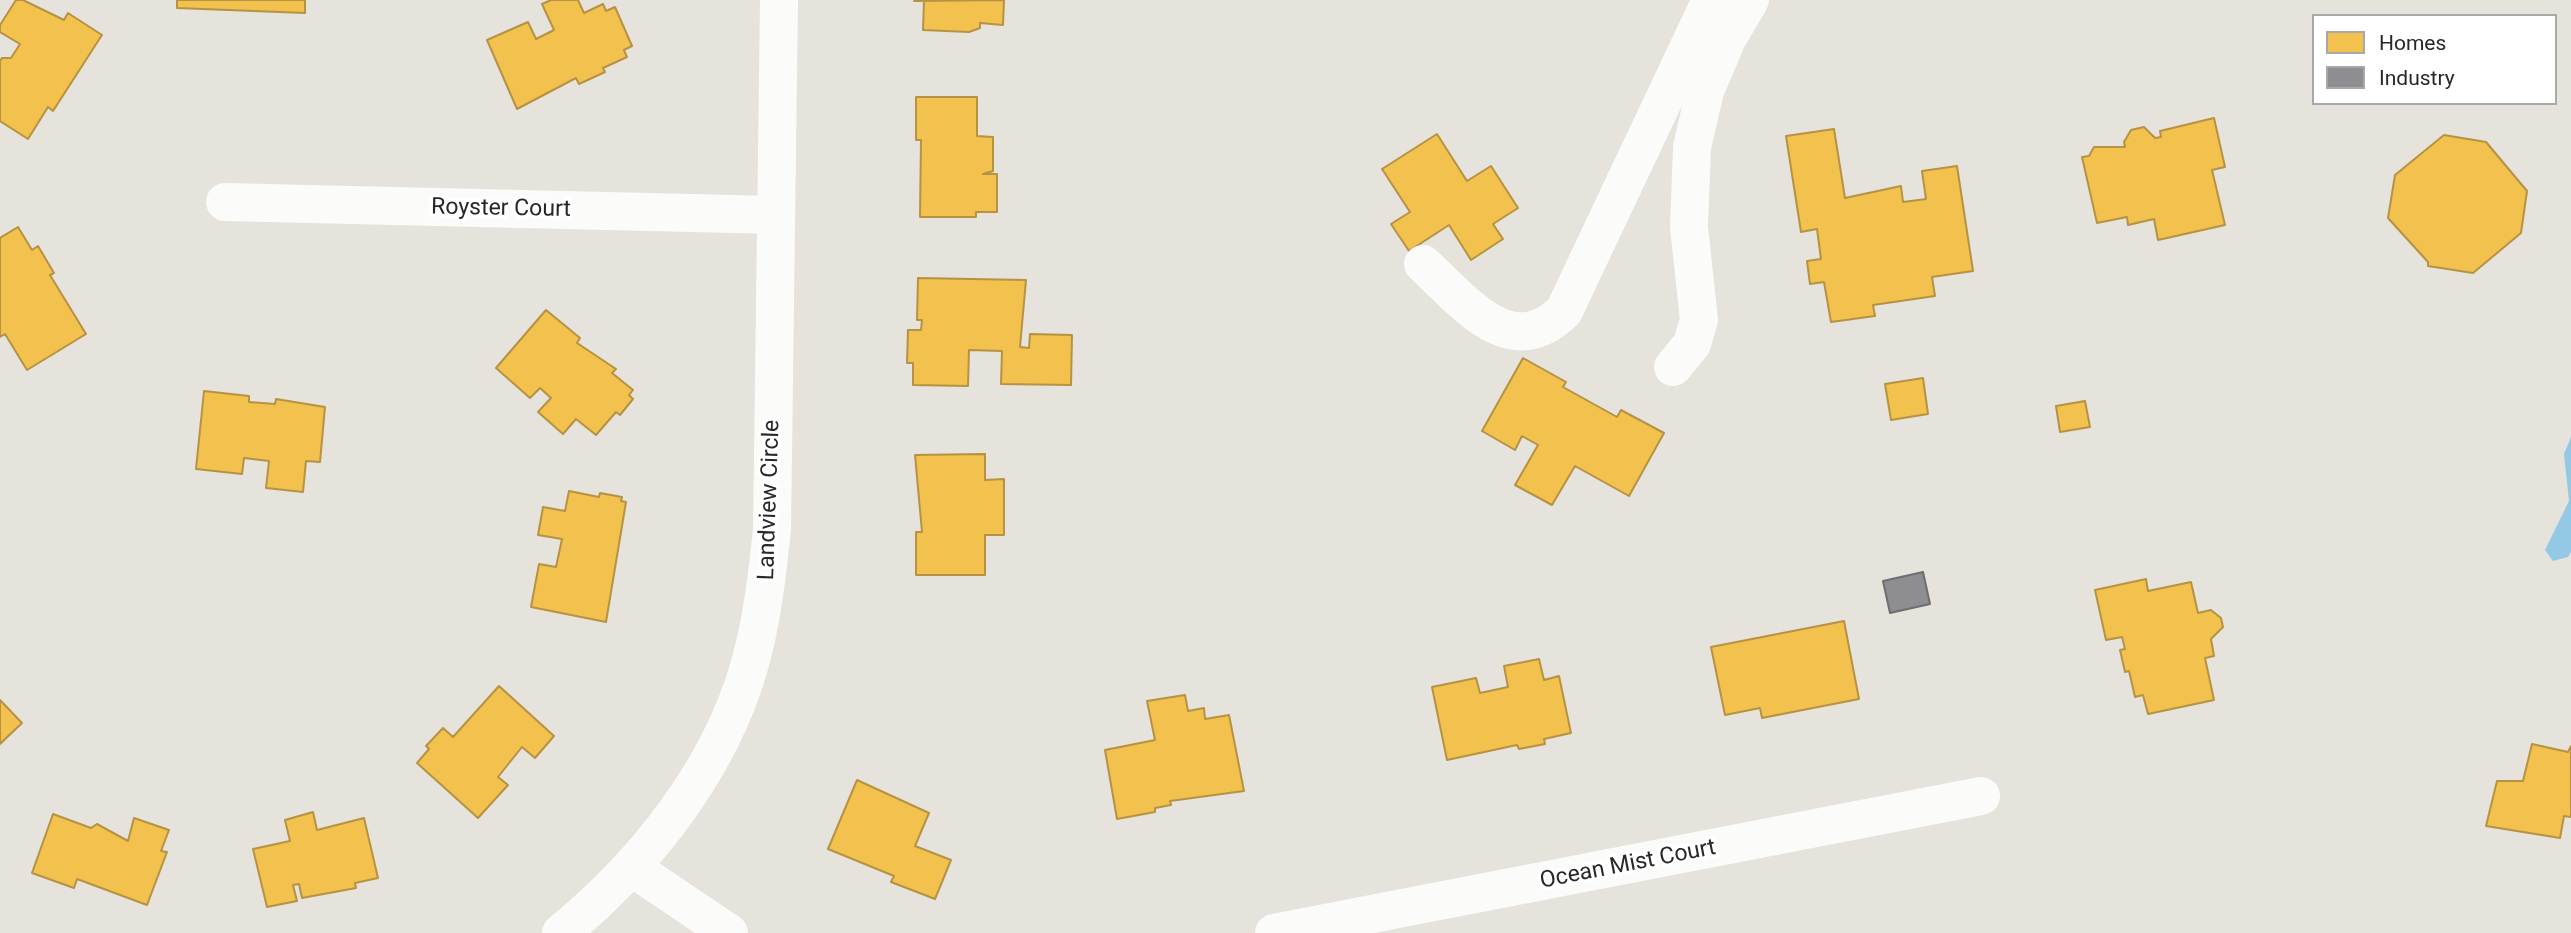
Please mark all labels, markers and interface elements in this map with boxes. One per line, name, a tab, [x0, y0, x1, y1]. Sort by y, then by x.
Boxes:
legend	[2312, 14, 2557, 105]
text: Homes	[2379, 31, 2446, 55]
text: Industry	[2379, 66, 2455, 90]
street label: Royster Court	[431, 194, 571, 224]
street label: Landview Circle	[753, 419, 787, 581]
street label: Ocean Mist Court	[1538, 834, 1718, 896]

